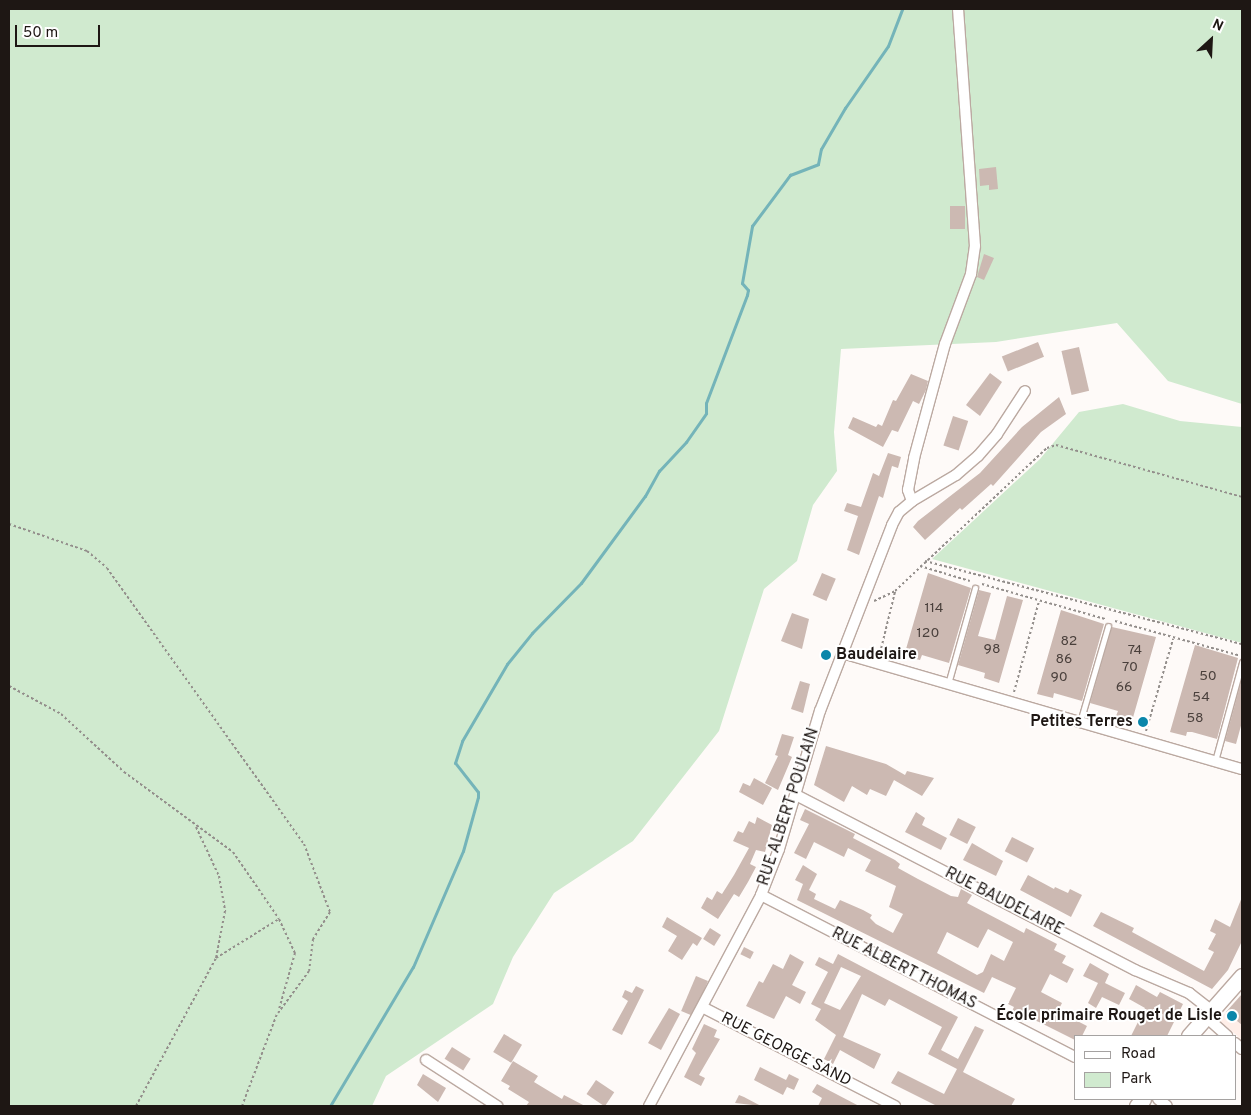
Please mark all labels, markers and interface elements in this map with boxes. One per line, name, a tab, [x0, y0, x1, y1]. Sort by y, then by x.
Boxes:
scale bar	[18, 15, 102, 47]
north arrow	[1186, 15, 1236, 65]
text: N	[1209, 16, 1226, 36]
text: 50 m	[23, 24, 58, 43]
house number: 114	[925, 601, 943, 617]
house number: 120	[917, 626, 939, 642]
house number: 82	[1061, 634, 1077, 650]
house number: 98	[984, 642, 1000, 658]
house number: 74	[1128, 643, 1142, 659]
place label: Baudelaire	[836, 645, 917, 665]
marker: Baudelaire	[820, 649, 832, 661]
house number: 86	[1056, 652, 1072, 668]
house number: 70	[1122, 660, 1138, 676]
house number: 50	[1199, 669, 1217, 685]
house number: 90	[1050, 670, 1068, 686]
house number: 66	[1116, 680, 1132, 696]
house number: 54	[1192, 690, 1210, 706]
house number: 58	[1186, 711, 1204, 727]
place label: Petites Terres	[1030, 712, 1133, 732]
marker: Petites Terres	[1137, 716, 1149, 728]
street label: RUE ALBERT POULAIN	[754, 725, 824, 889]
street label: RUE BAUDELAIRE	[941, 864, 1067, 940]
street label: RUE ALBERT THOMAS	[827, 924, 981, 1014]
place label: École primaire Rouget de Lisle	[996, 1006, 1222, 1026]
street label: RUE GEORGE SAND	[718, 1009, 854, 1091]
marker: École primaire Rouget de Lisle	[1226, 1010, 1238, 1022]
legend	[1074, 1035, 1236, 1100]
text: Road	[1121, 1045, 1156, 1064]
text: Park	[1121, 1070, 1152, 1089]

